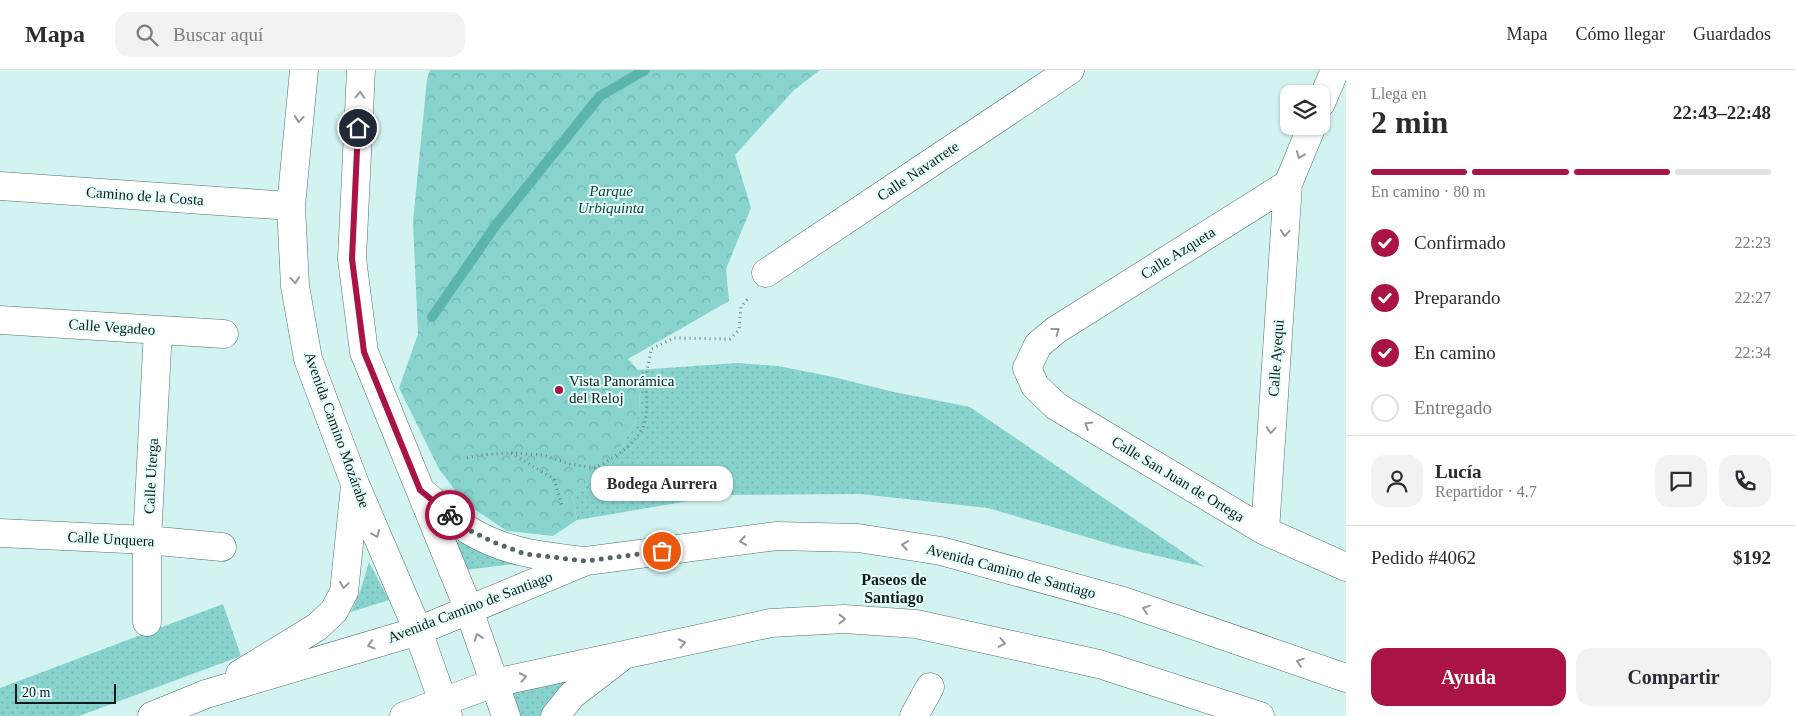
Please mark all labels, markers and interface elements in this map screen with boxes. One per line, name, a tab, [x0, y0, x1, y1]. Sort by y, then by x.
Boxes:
search box	[115, 12, 465, 57]
text: Mapa	[25, 21, 85, 47]
icon: search	[133, 21, 161, 49]
text: Buscar aquí	[173, 24, 263, 45]
text: Mapa	[1507, 24, 1548, 44]
text: Cómo llegar	[1576, 24, 1665, 44]
text: Guardados	[1693, 24, 1771, 44]
map controls	[1280, 85, 1330, 135]
button: layers	[1280, 85, 1330, 135]
text: Llega en	[1371, 85, 1427, 102]
one-way arrow	[354, 91, 365, 99]
text: 22:43–22:48	[1673, 102, 1771, 123]
text: 2 min	[1371, 104, 1448, 140]
pin	[337, 107, 379, 149]
icon: home	[344, 114, 372, 142]
one-way arrow	[294, 115, 305, 123]
street label: Calle Navarrete	[874, 138, 962, 204]
one-way arrow	[1296, 150, 1306, 159]
park label: Parque Urbiquinta	[578, 183, 644, 216]
text: En camino · 80 m	[1371, 183, 1486, 200]
street label: Camino de la Costa	[86, 184, 205, 208]
street label: Calle Azqueta	[1138, 224, 1218, 282]
one-way arrow	[1279, 229, 1290, 237]
icon: check	[1371, 229, 1399, 257]
text: Confirmado	[1414, 232, 1506, 253]
text: 22:23	[1735, 234, 1771, 251]
one-way arrow	[289, 277, 300, 285]
icon: check	[1371, 284, 1399, 312]
text: Preparando	[1414, 287, 1501, 308]
text: 22:27	[1735, 289, 1771, 306]
street label: Calle Vegadeo	[68, 316, 156, 338]
street label: Calle Ayequi	[1265, 319, 1287, 397]
one-way arrow	[1050, 328, 1059, 336]
icon: check	[1371, 339, 1399, 367]
text: En camino	[1414, 342, 1496, 363]
text: 22:34	[1735, 344, 1771, 361]
street label: Avenida Camino Mozárabe	[301, 350, 373, 510]
place label: Vista Panorámica del Reloj	[569, 373, 675, 406]
marker: Vista Panorámica del Reloj	[553, 384, 565, 396]
text: Entregado	[1414, 397, 1492, 418]
one-way arrow	[1084, 421, 1093, 431]
one-way arrow	[1266, 426, 1277, 434]
street label: Calle San Juan de Ortega	[1109, 433, 1247, 525]
street label: Calle Uterga	[141, 437, 161, 514]
button: person	[1371, 455, 1423, 507]
button: chat	[1655, 455, 1707, 507]
button: phone	[1719, 455, 1771, 507]
text: Lucía	[1435, 461, 1481, 482]
callout: Bodega Aurrera	[591, 466, 733, 501]
text: Bodega Aurrera	[607, 475, 717, 492]
text: Repartidor · 4.7	[1435, 483, 1537, 500]
courier	[425, 490, 475, 540]
icon: bike	[436, 501, 464, 529]
street label: Calle Unquera	[67, 529, 155, 549]
one-way arrow	[370, 529, 381, 538]
pin	[641, 530, 683, 572]
one-way arrow	[739, 535, 747, 545]
icon: bag	[648, 537, 676, 565]
one-way arrow	[900, 540, 908, 551]
street label: Avenida Camino de Santiago	[924, 541, 1098, 601]
text: Pedido #4062	[1371, 547, 1476, 568]
text: $192	[1733, 547, 1771, 568]
street label: Avenida Camino de Santiago	[385, 568, 555, 646]
district label: Paseos de Santiago	[861, 571, 927, 607]
one-way arrow	[339, 581, 350, 589]
one-way arrow	[1142, 605, 1151, 615]
one-way arrow	[838, 614, 846, 625]
one-way arrow	[474, 633, 484, 642]
one-way arrow	[998, 637, 1007, 648]
one-way arrow	[677, 638, 686, 649]
one-way arrow	[368, 640, 376, 650]
button: Ayuda	[1371, 648, 1566, 706]
button: Compartir	[1576, 648, 1771, 706]
one-way arrow	[1296, 658, 1305, 668]
one-way arrow	[519, 672, 527, 683]
scale bar	[15, 681, 116, 704]
text: 20 m	[22, 685, 50, 700]

